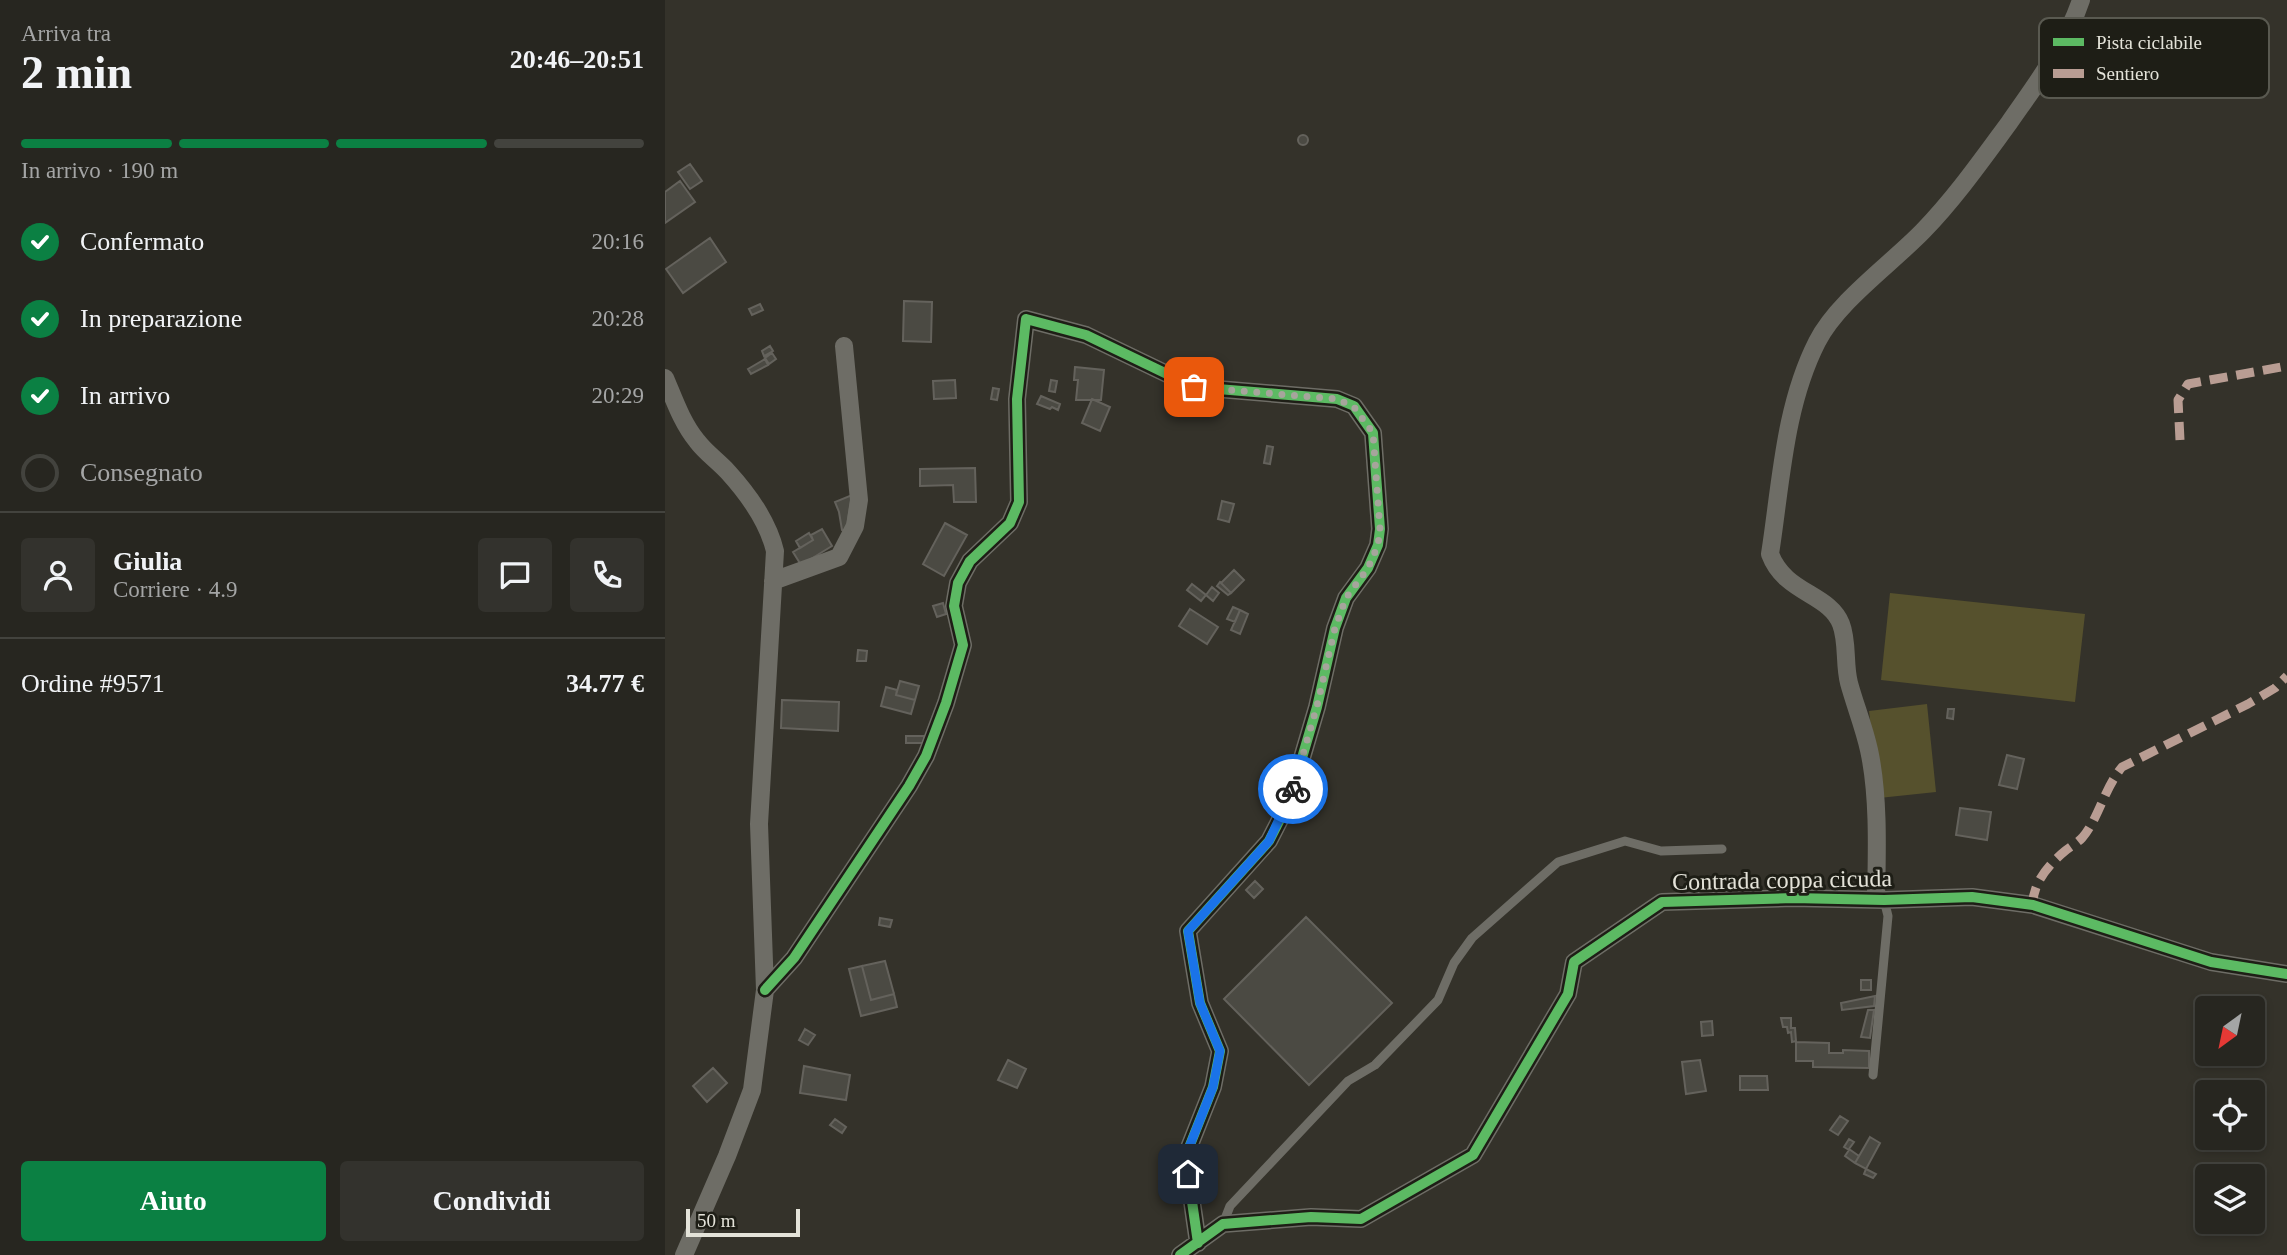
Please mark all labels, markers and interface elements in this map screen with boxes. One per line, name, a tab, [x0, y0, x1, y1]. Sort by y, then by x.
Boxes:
legend	[2039, 18, 2269, 98]
text: Arriva tra	[21, 21, 111, 46]
text: Pista ciclabile	[2096, 32, 2202, 53]
text: 20:46–20:51	[510, 45, 644, 74]
text: 2 min	[21, 47, 132, 98]
text: Sentiero	[2096, 63, 2159, 84]
text: In arrivo · 190 m	[21, 158, 178, 183]
icon: check	[21, 223, 59, 261]
text: Confermato	[80, 227, 204, 256]
text: 20:16	[592, 229, 644, 254]
icon: check	[21, 300, 59, 338]
text: In preparazione	[80, 304, 242, 333]
text: 20:28	[592, 306, 644, 331]
pin	[1164, 357, 1224, 417]
icon: bag	[1175, 368, 1213, 406]
icon: check	[21, 377, 59, 415]
text: In arrivo	[80, 381, 170, 410]
text: 20:29	[592, 383, 644, 408]
text: Consegnato	[80, 458, 203, 487]
button: person	[21, 538, 95, 612]
button: chat	[478, 538, 552, 612]
button: phone	[570, 538, 644, 612]
text: Giulia	[113, 547, 182, 576]
text: Corriere · 4.9	[113, 577, 238, 602]
text: Ordine #9571	[21, 669, 165, 698]
text: 34.77 €	[566, 669, 644, 698]
courier	[1258, 754, 1328, 824]
icon: bike	[1274, 770, 1312, 808]
street label: Contrada coppa cicuda	[1672, 865, 1893, 895]
north arrow	[2195, 996, 2265, 1066]
map controls	[2195, 996, 2265, 1234]
button: locate	[2195, 1080, 2265, 1150]
pin	[1158, 1144, 1218, 1204]
icon: home	[1169, 1155, 1207, 1193]
button: Aiuto	[21, 1161, 326, 1241]
button: Condividi	[340, 1161, 644, 1241]
button: layers	[2195, 1164, 2265, 1234]
scale bar	[686, 1206, 800, 1238]
text: 50 m	[697, 1210, 736, 1231]

